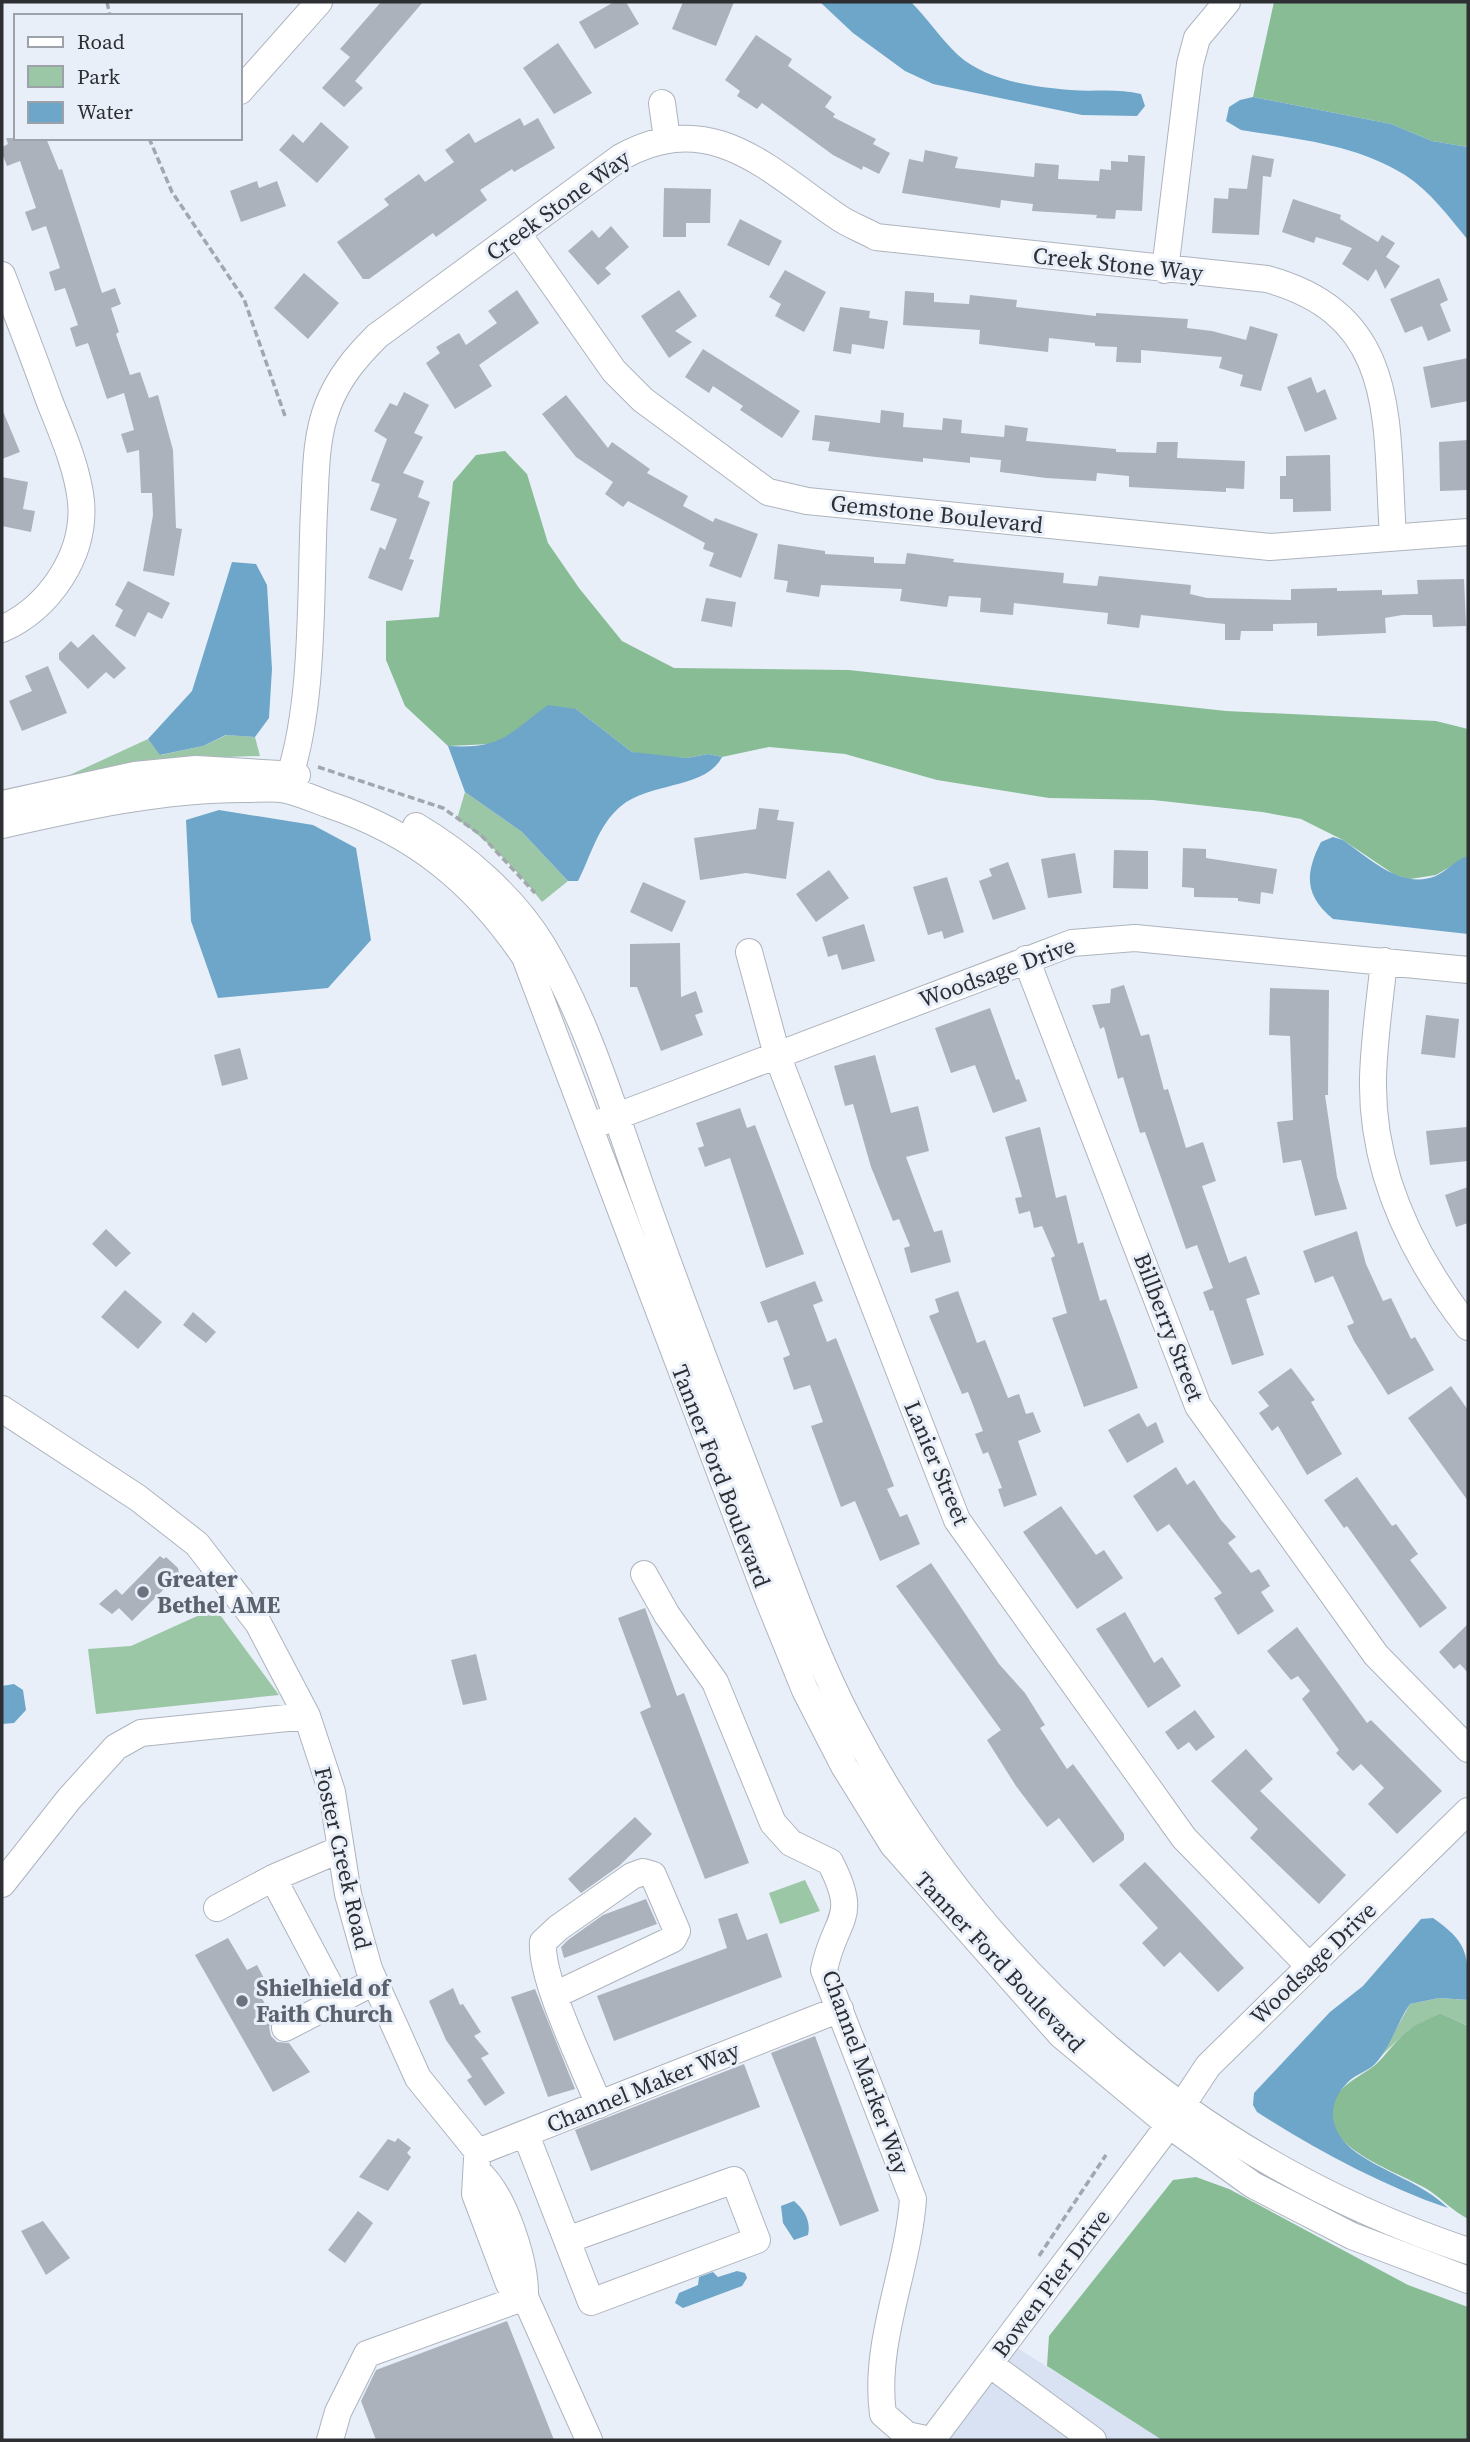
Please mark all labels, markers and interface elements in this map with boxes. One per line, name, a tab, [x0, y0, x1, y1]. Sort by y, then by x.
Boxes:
legend	[14, 14, 242, 140]
text: Road	[77, 27, 125, 56]
text: Park	[77, 62, 121, 91]
text: Water	[77, 97, 133, 126]
street label: Creek Stone Way	[479, 142, 637, 268]
street label: Creek Stone Way	[1031, 239, 1205, 289]
street label: Gemstone Boulevard	[829, 487, 1045, 541]
street label: Woodsage Drive	[914, 929, 1080, 1015]
street label: Billberry Street	[1126, 1248, 1212, 1406]
street label: Tanner Ford Boulevard	[664, 1360, 778, 1592]
street label: Lanier Street	[896, 1396, 978, 1531]
place label: Greater Bethel AME	[157, 1563, 281, 1621]
marker: Greater Bethel AME	[135, 1584, 151, 1600]
street label: Foster Creek Road	[306, 1764, 380, 1952]
street label: Tanner Ford Boulevard	[908, 1865, 1092, 2059]
street label: Woodsage Drive	[1243, 1894, 1383, 2032]
street label: Channel Marker Way	[814, 1966, 918, 2179]
place label: Shielhield of Faith Church	[256, 1972, 393, 2030]
marker: Shielhield of Faith Church	[234, 1993, 250, 2009]
street label: Channel Maker Way	[542, 2034, 744, 2140]
street label: Bowen Pier Drive	[985, 2202, 1117, 2364]

